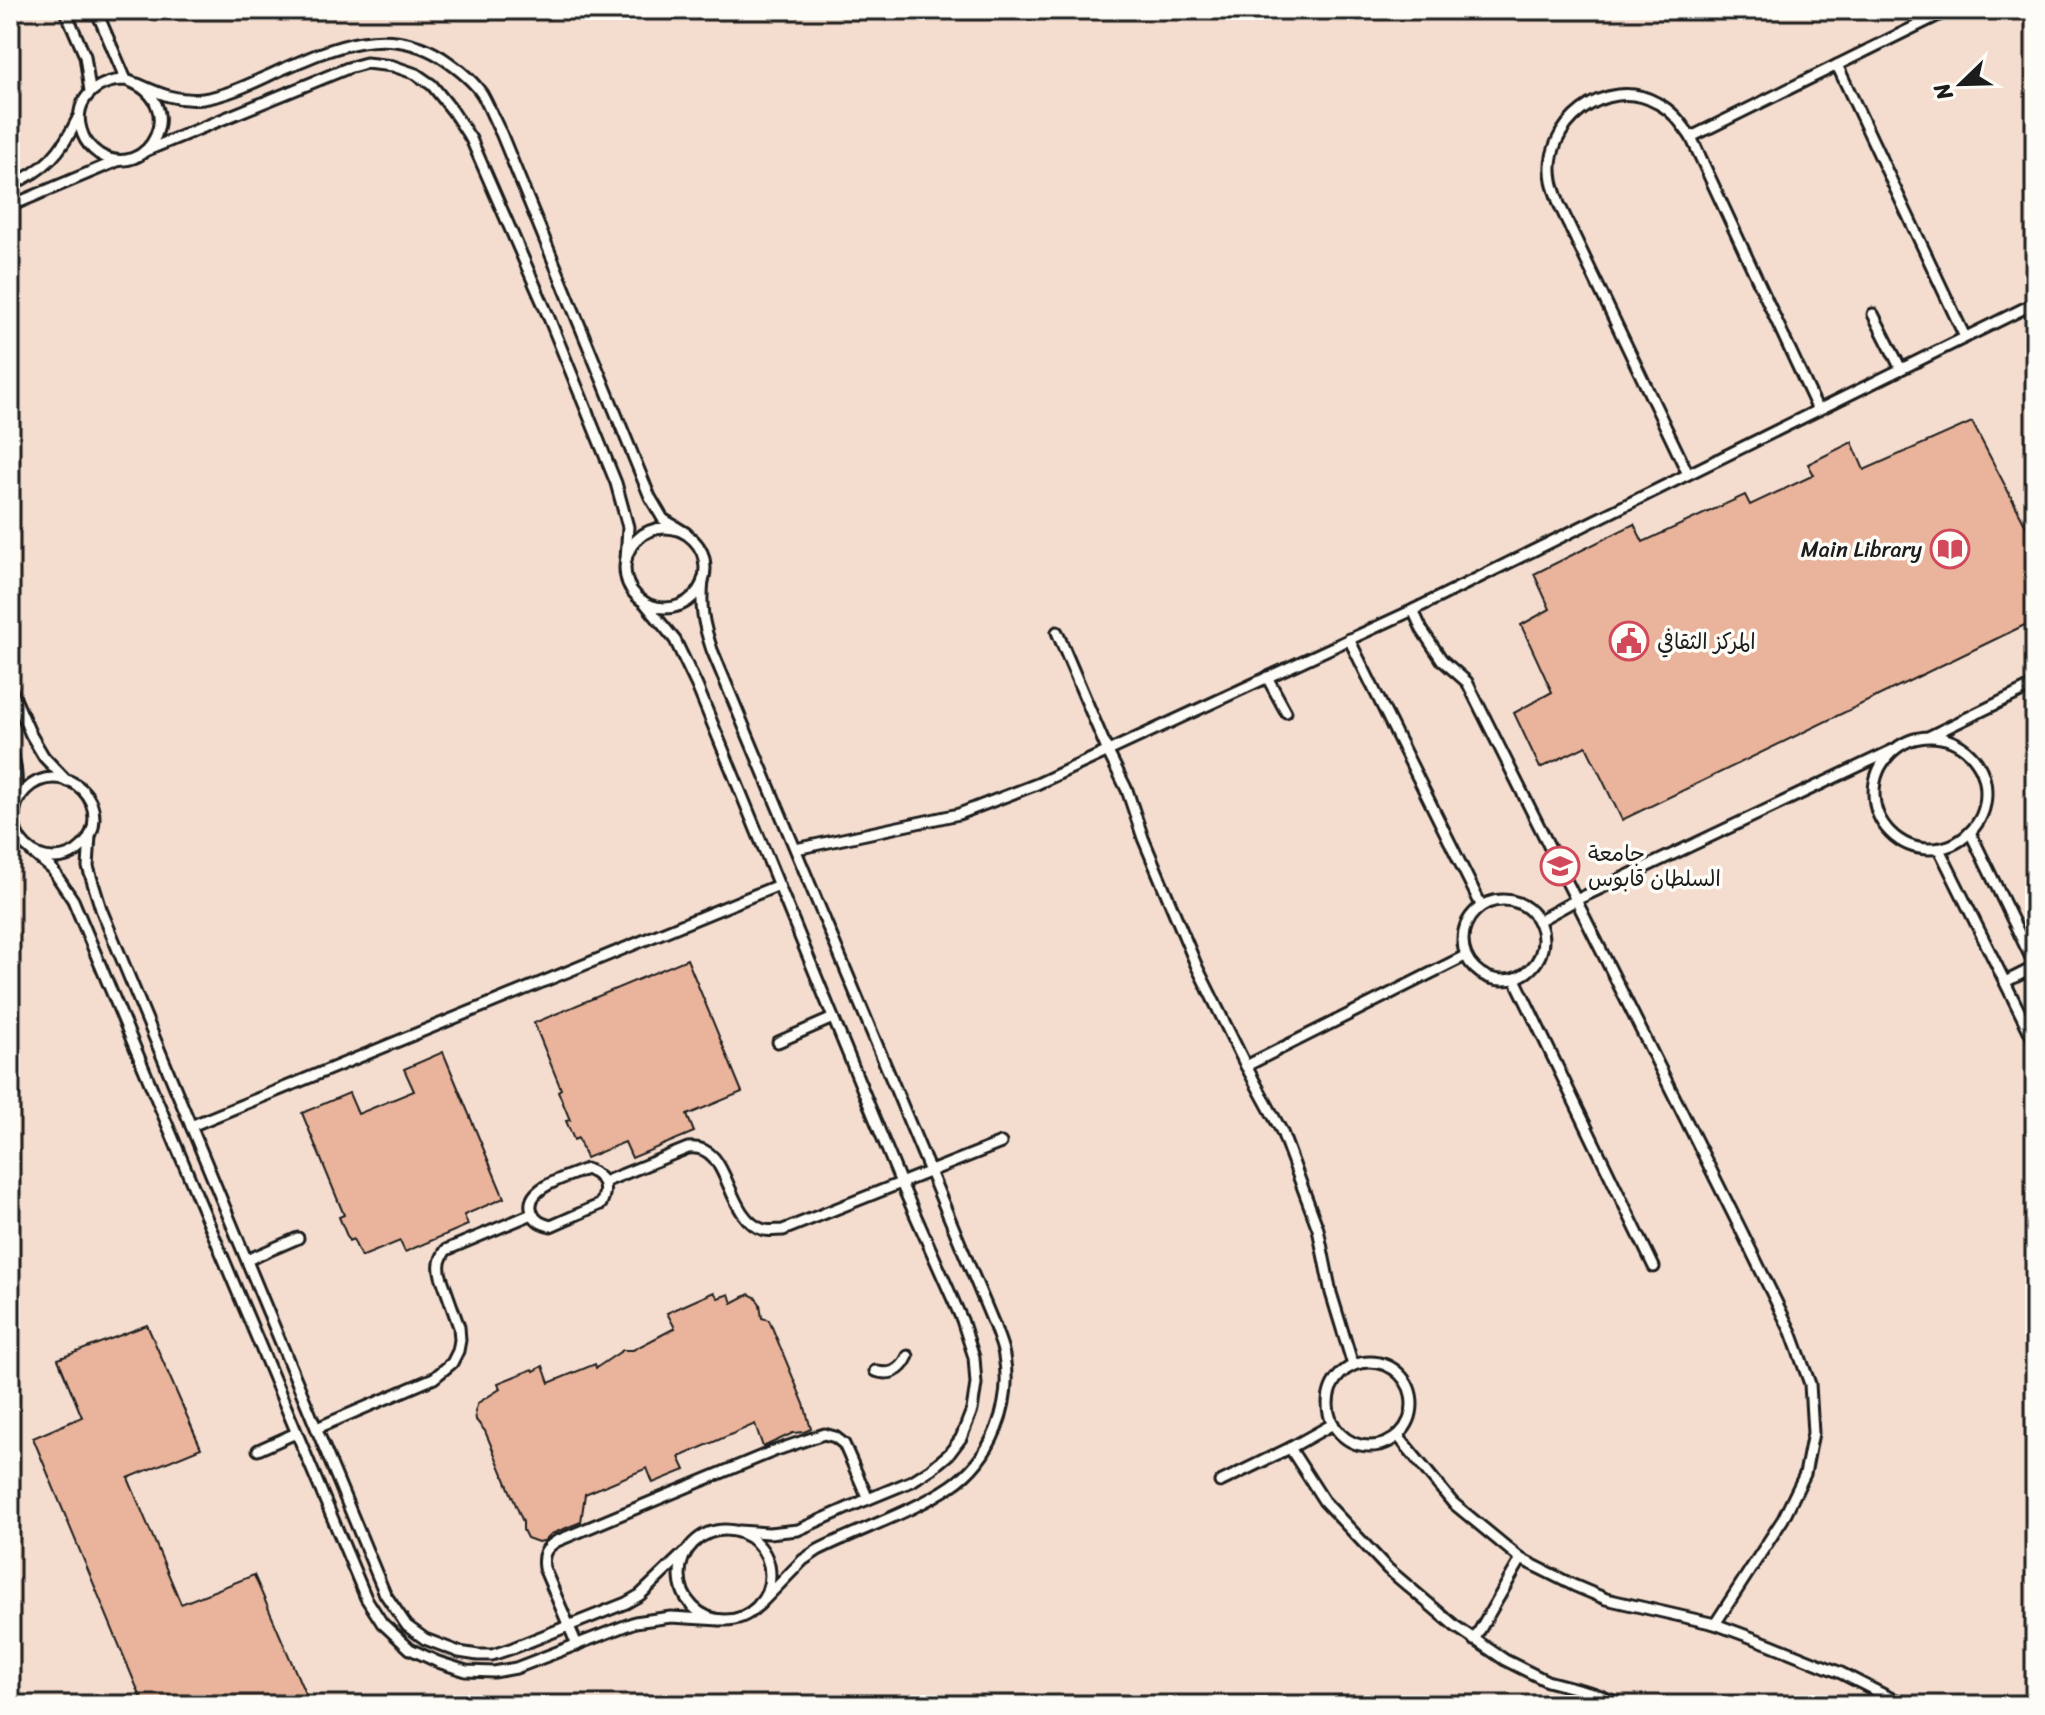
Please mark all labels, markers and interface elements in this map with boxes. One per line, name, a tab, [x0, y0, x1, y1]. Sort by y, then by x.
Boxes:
north arrow	[1921, 44, 2001, 124]
text: N	[1922, 76, 1964, 107]
library icon: Main Library	[1929, 528, 1971, 570]
place label: Main Library	[1801, 530, 1923, 569]
public building icon: المركز الثقافي	[1608, 620, 1650, 662]
place label: المركز الثقافي	[1657, 622, 1756, 661]
place label: جامعة السلطان قابوس	[1588, 834, 1721, 898]
school or university icon: جامعة السلطان قابوس	[1539, 845, 1581, 887]

